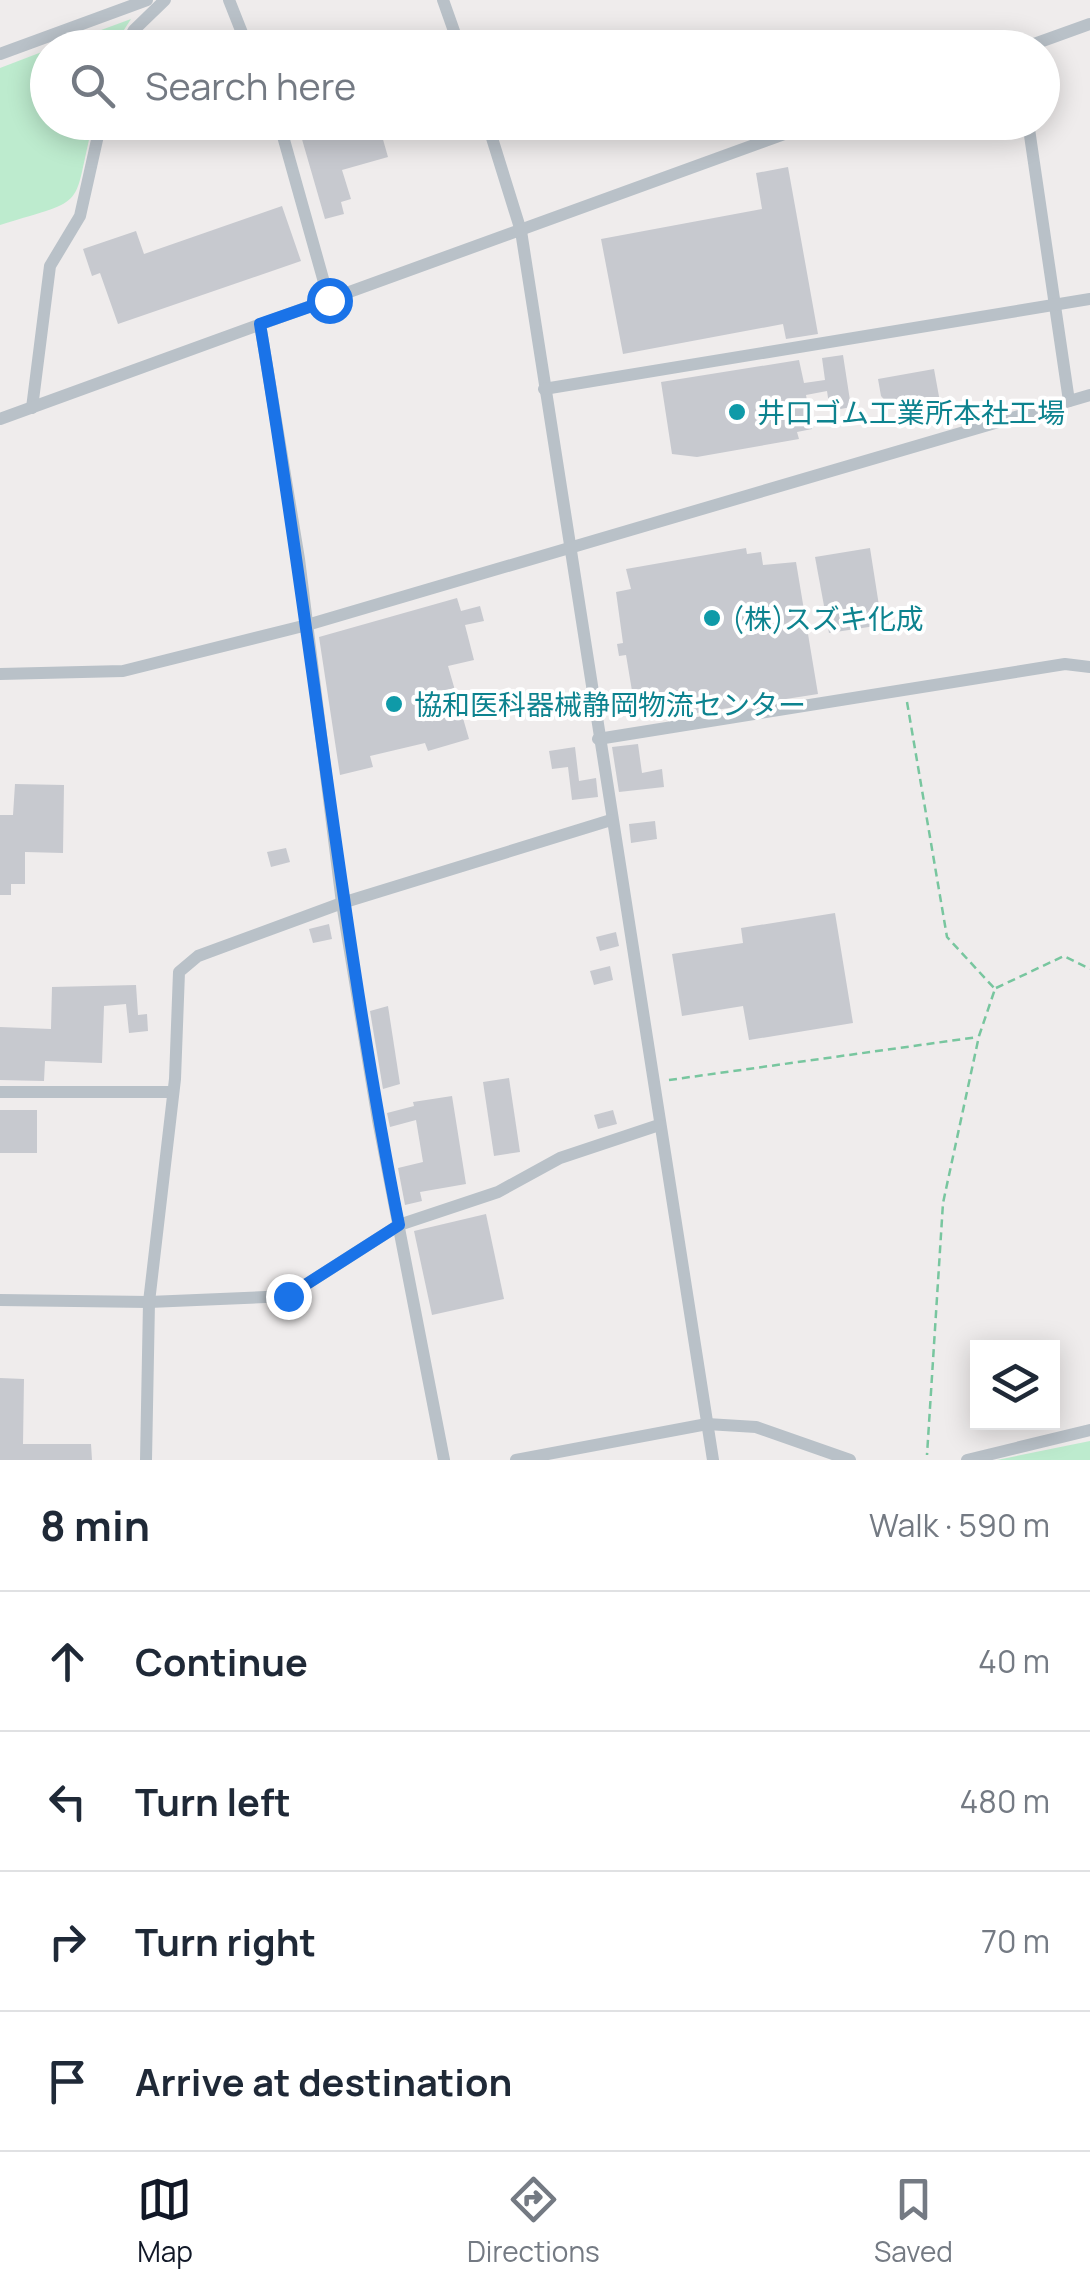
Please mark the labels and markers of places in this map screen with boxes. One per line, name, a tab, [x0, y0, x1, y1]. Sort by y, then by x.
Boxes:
place label: 井口ゴム工業所本社工場	[757, 393, 1065, 431]
marker: 井口ゴム工業所本社工場	[726, 401, 748, 423]
place label: (株)スズキ化成	[732, 599, 924, 637]
marker: (株)スズキ化成	[701, 607, 723, 629]
place label: 協和医科器械静岡物流センター	[414, 685, 806, 723]
marker: 協和医科器械静岡物流センター	[383, 693, 405, 715]

